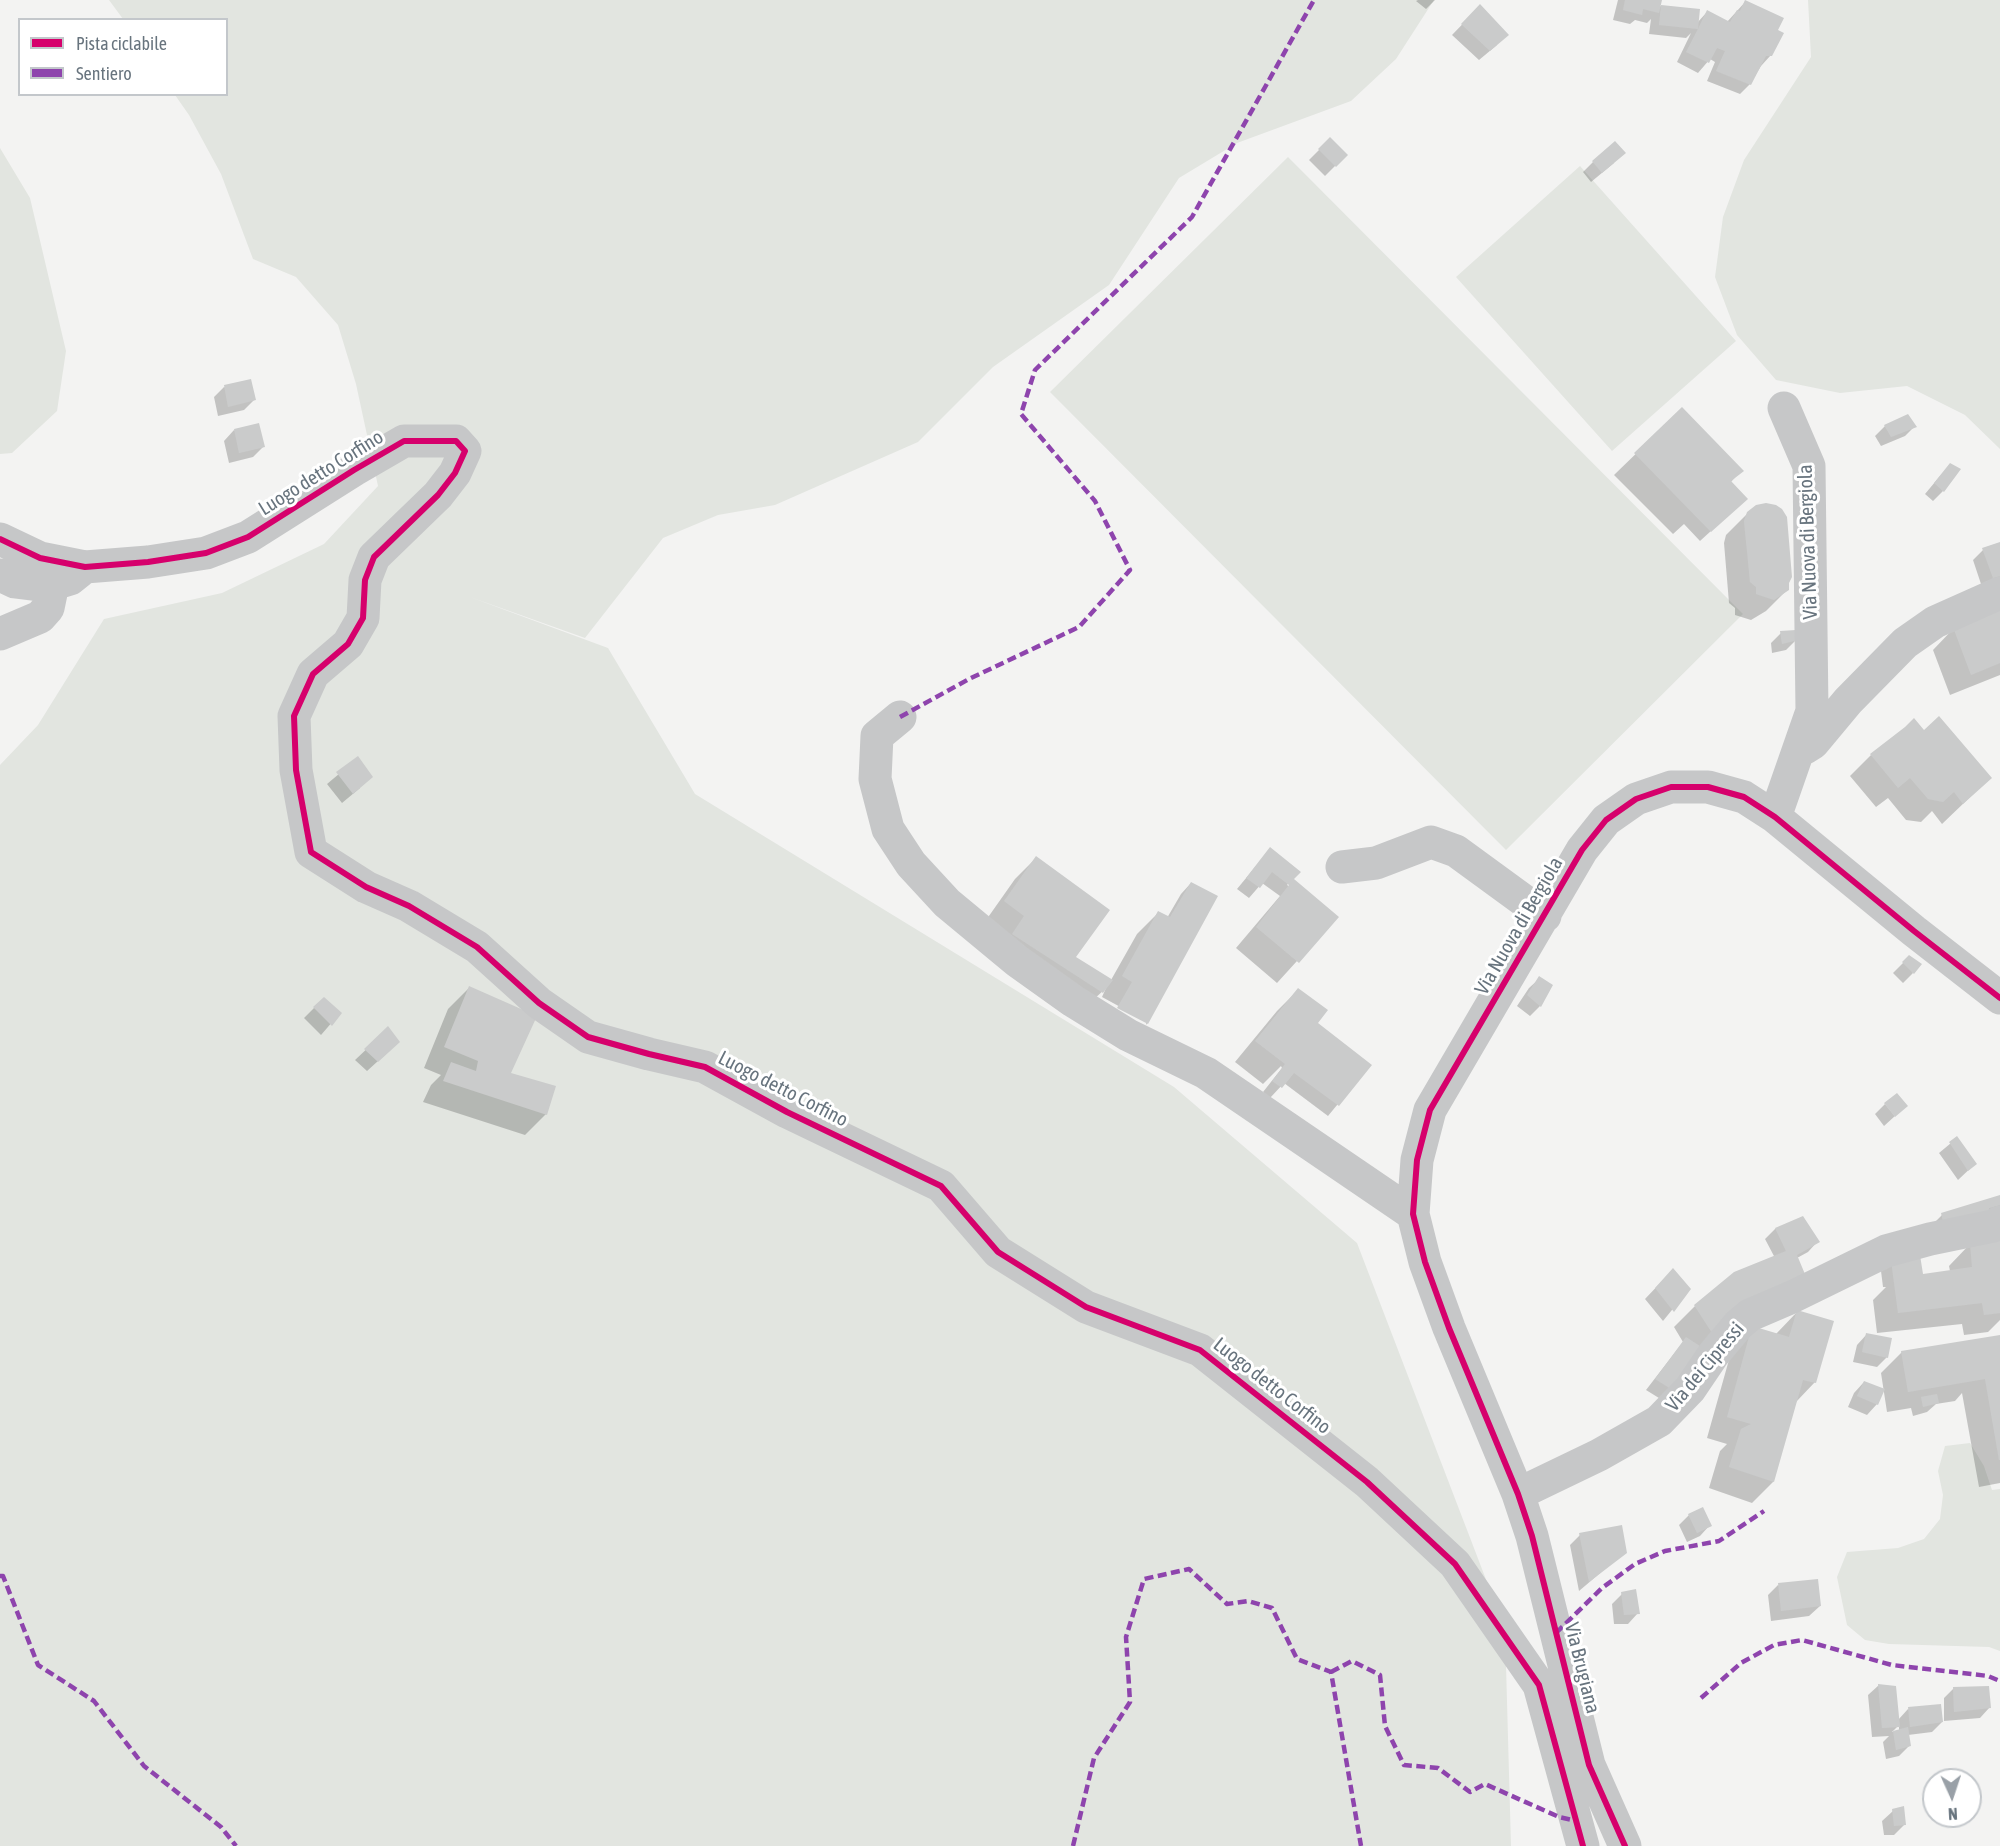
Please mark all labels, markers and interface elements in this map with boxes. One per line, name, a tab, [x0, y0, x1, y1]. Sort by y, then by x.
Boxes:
legend	[18, 18, 228, 96]
text: Pista ciclabile	[76, 33, 167, 54]
text: Sentiero	[76, 63, 132, 84]
street label: Luogo detto Corfino	[254, 425, 388, 521]
street label: Via Nuova di Bergiola	[1793, 464, 1823, 620]
street label: Via Nuova di Bergiola	[1470, 853, 1568, 999]
street label: Luogo detto Corfino	[714, 1046, 852, 1132]
street label: Via dei Cipressi	[1661, 1317, 1749, 1417]
street label: Luogo detto Corfino	[1208, 1333, 1336, 1439]
street label: Via Brugiana	[1559, 1620, 1605, 1716]
north arrow	[1922, 1768, 1982, 1828]
text: N	[1948, 1805, 1958, 1823]

